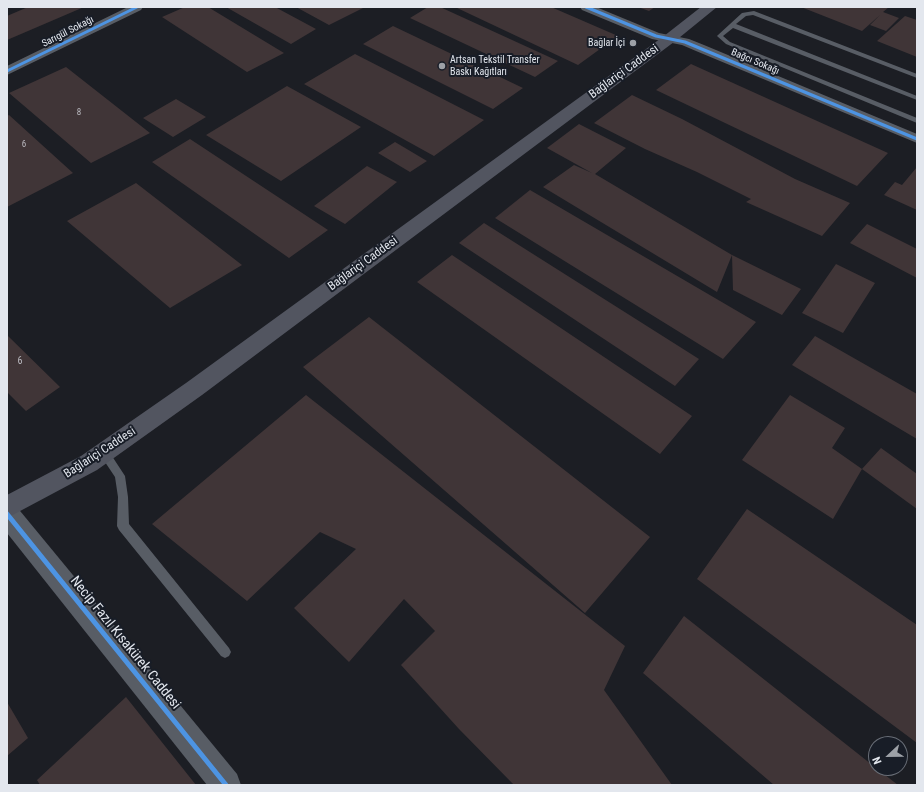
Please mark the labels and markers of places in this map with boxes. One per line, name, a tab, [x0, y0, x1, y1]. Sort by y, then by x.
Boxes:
place label: Bağlar İçi	[588, 37, 625, 49]
marker: Bağlar İçi	[628, 38, 638, 48]
place label: Artsan Tekstil Transfer Baskı Kağıtları	[450, 54, 539, 78]
marker: Artsan Tekstil Transfer Baskı Kağıtları	[437, 61, 447, 71]

